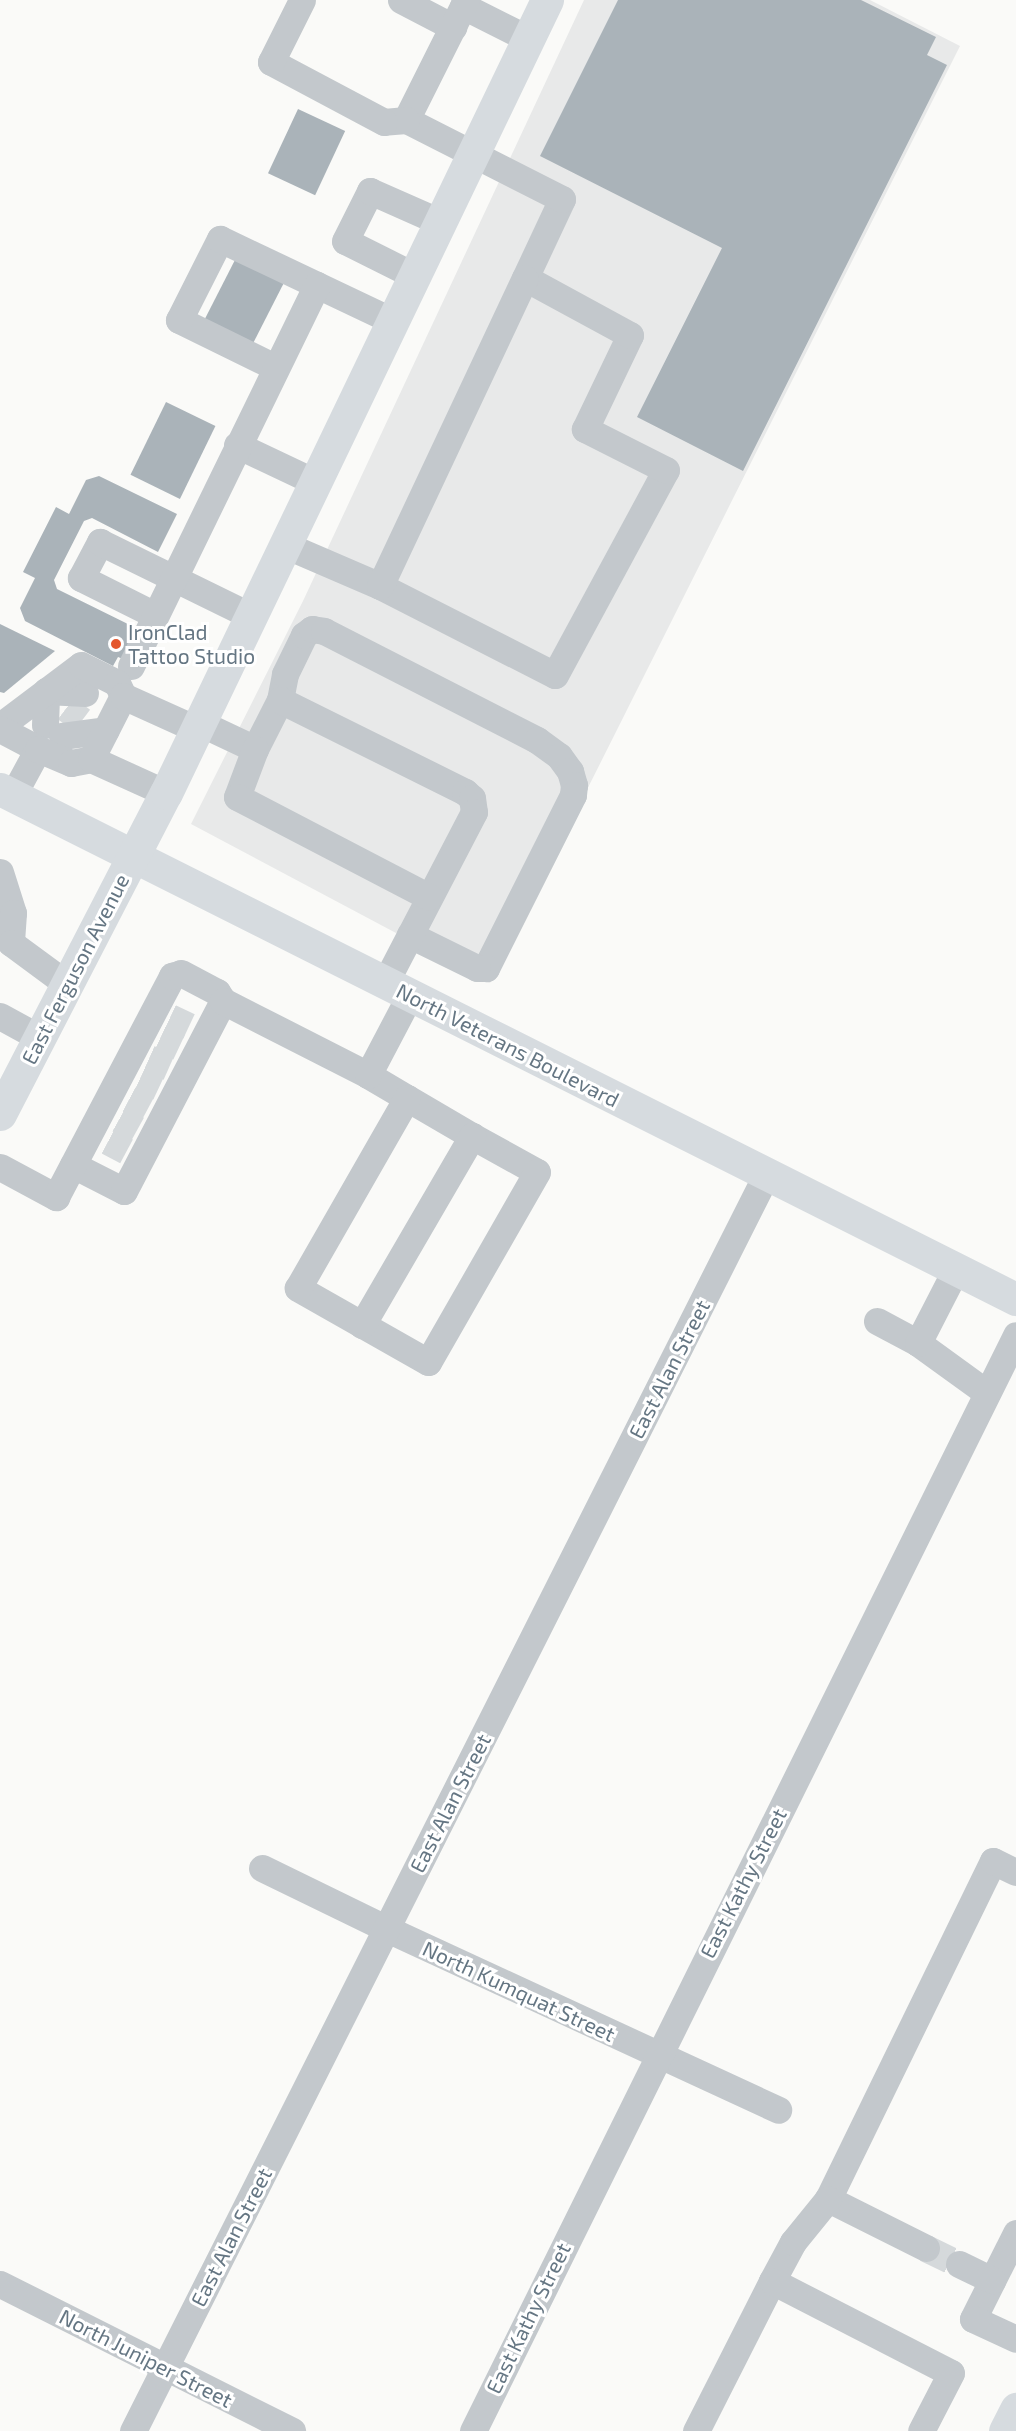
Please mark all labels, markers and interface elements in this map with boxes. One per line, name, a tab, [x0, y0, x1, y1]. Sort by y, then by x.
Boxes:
place label: IronClad Tattoo Studio	[128, 619, 255, 669]
marker: IronClad Tattoo Studio	[109, 637, 123, 651]
street label: East Ferguson Avenue	[16, 869, 134, 1069]
street label: North Veterans Boulevard	[392, 978, 624, 1112]
street label: East Alan Street	[623, 1295, 715, 1443]
street label: East Alan Street	[404, 1729, 496, 1877]
street label: East Kathy Street	[694, 1804, 792, 1962]
street label: North Kumquat Street	[419, 1935, 619, 2047]
street label: East Alan Street	[185, 2163, 277, 2311]
street label: East Kathy Street	[481, 2238, 575, 2398]
street label: North Juniper Street	[55, 2303, 237, 2413]

